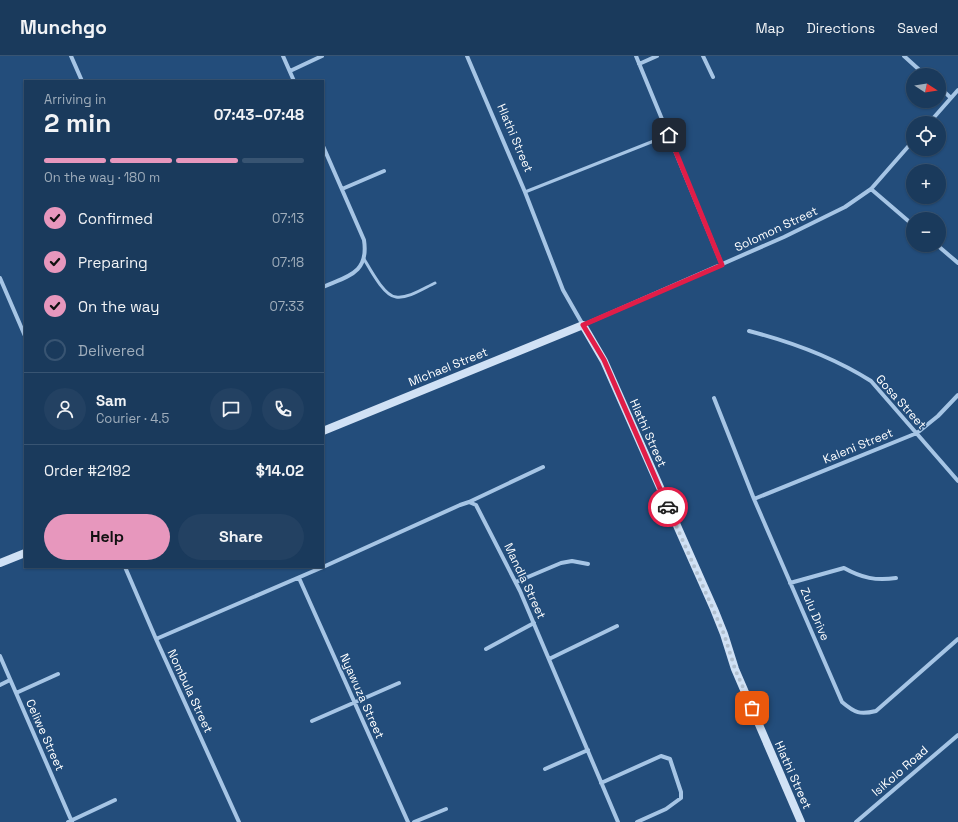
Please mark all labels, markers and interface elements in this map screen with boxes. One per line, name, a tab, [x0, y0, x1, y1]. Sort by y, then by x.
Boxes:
text: Munchgo	[20, 15, 107, 40]
text: Map	[755, 19, 785, 37]
text: Directions	[807, 19, 875, 37]
text: Saved	[897, 19, 938, 37]
north arrow	[906, 68, 946, 108]
map controls	[906, 68, 946, 252]
text: Arriving in	[44, 91, 106, 108]
street label: Hlathi Street	[493, 101, 537, 175]
text: 07:43–07:48	[214, 105, 304, 124]
text: 2 min	[44, 106, 111, 140]
button: locate	[906, 116, 946, 156]
pin	[652, 118, 686, 152]
icon: home	[658, 124, 680, 146]
button: +	[906, 164, 946, 204]
text: On the way · 180 m	[44, 169, 160, 186]
street label: Solomon Street	[732, 203, 820, 255]
icon: check	[44, 207, 66, 229]
text: Confirmed	[78, 209, 153, 228]
text: 07:13	[272, 210, 304, 227]
button: −	[906, 212, 946, 252]
icon: check	[44, 251, 66, 273]
text: Preparing	[78, 253, 148, 272]
text: 07:18	[272, 254, 304, 271]
icon: check	[44, 295, 66, 317]
text: On the way	[78, 297, 159, 316]
text: 07:33	[270, 298, 304, 315]
text: Delivered	[78, 341, 145, 360]
street label: Michael Street	[406, 344, 490, 390]
street label: Gosa Street	[872, 371, 930, 433]
button: person	[44, 388, 86, 430]
button: chat	[210, 388, 252, 430]
button: phone	[262, 388, 304, 430]
text: Sam	[96, 391, 127, 410]
street label: Hlathi Street	[626, 396, 670, 470]
text: Courier · 4.5	[96, 410, 169, 427]
street label: Kaleni Street	[821, 425, 895, 467]
text: Order #2192	[44, 461, 130, 480]
text: $14.02	[256, 461, 304, 480]
courier	[648, 487, 688, 527]
icon: car	[657, 496, 679, 518]
button: Help	[44, 514, 170, 560]
button: Share	[178, 514, 304, 560]
street label: Mandla Street	[500, 540, 550, 622]
street label: Zulu Drive	[797, 585, 833, 643]
street label: Nombula Street	[164, 647, 216, 735]
street label: Nyawuza Street	[336, 651, 388, 741]
pin	[735, 691, 769, 725]
street label: Celiwe Street	[22, 697, 68, 773]
icon: bag	[741, 697, 763, 719]
street label: Hlathi Street	[771, 738, 815, 812]
street label: IsiKolo Road	[868, 742, 932, 800]

